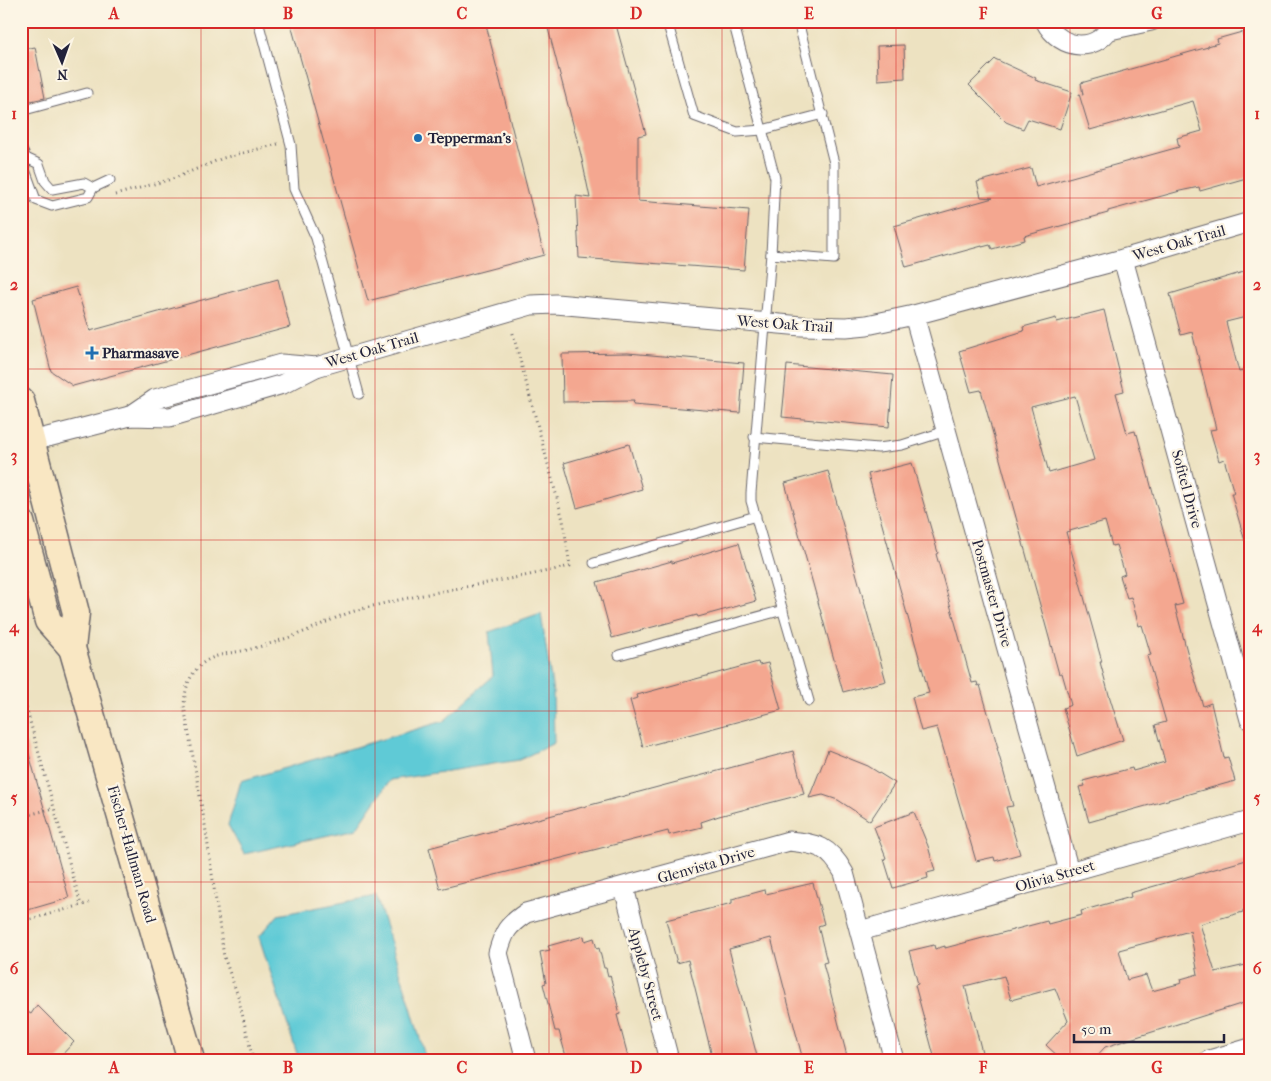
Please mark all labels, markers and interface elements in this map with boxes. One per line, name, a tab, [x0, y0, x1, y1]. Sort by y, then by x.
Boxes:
text: A	[108, 4, 120, 23]
text: B	[283, 4, 293, 23]
text: C	[457, 4, 468, 23]
text: D	[630, 4, 642, 23]
text: E	[804, 4, 814, 23]
text: F	[978, 4, 988, 23]
text: G	[1151, 4, 1163, 23]
north arrow	[38, 38, 88, 88]
text: N	[56, 66, 68, 83]
text: 1	[11, 104, 17, 123]
text: 1	[1254, 104, 1260, 123]
place label: Tepperman's	[427, 129, 511, 147]
marker: Tepperman's	[412, 132, 424, 144]
street label: West Oak Trail	[1129, 221, 1228, 265]
text: 2	[10, 275, 18, 294]
text: 2	[1253, 275, 1261, 294]
street label: West Oak Trail	[735, 312, 834, 336]
street label: West Oak Trail	[322, 328, 421, 372]
place label: Pharmasave	[102, 344, 180, 362]
marker: Pharmasave	[86, 347, 98, 359]
text: 3	[11, 446, 17, 466]
text: 3	[1254, 446, 1260, 466]
street label: Sofitel Drive	[1168, 448, 1206, 531]
street label: Postmaster Drive	[968, 537, 1016, 649]
text: 4	[8, 617, 20, 637]
text: 4	[1251, 617, 1263, 637]
street label: Fischer-Hallman Road	[104, 783, 161, 926]
text: 5	[11, 788, 18, 807]
text: 5	[1254, 788, 1261, 807]
street label: Glenvista Drive	[655, 842, 757, 887]
street label: Olivia Street	[1013, 856, 1097, 896]
street label: Appleby Street	[625, 925, 667, 1023]
text: 6	[10, 959, 19, 978]
text: 6	[1253, 959, 1262, 978]
scale bar	[1074, 1011, 1224, 1043]
text: 50 m	[1081, 1020, 1112, 1038]
text: A	[108, 1058, 120, 1077]
text: B	[283, 1058, 293, 1077]
text: C	[457, 1058, 468, 1077]
text: D	[630, 1058, 642, 1077]
text: E	[804, 1058, 814, 1077]
text: F	[978, 1058, 988, 1077]
text: G	[1151, 1058, 1163, 1077]

